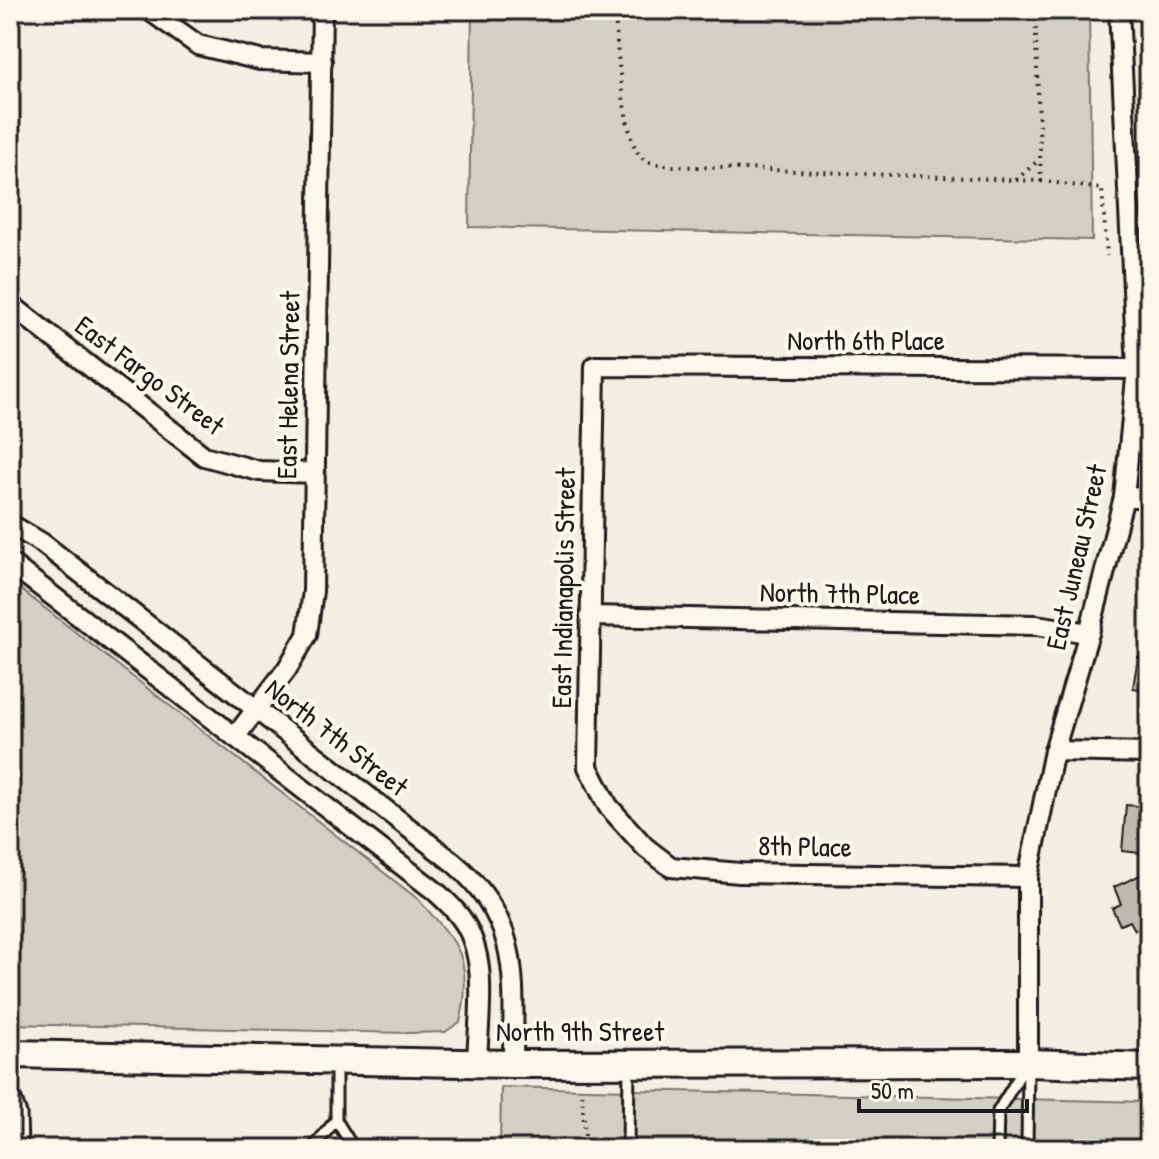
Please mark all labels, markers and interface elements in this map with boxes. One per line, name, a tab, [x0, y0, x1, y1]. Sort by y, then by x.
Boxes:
street label: East Helena Street	[267, 290, 309, 479]
street label: East Fargo Street	[68, 306, 233, 444]
street label: North 6th Place	[787, 321, 945, 359]
street label: East Juneau Street	[1036, 460, 1116, 654]
street label: East Indianapolis Street	[542, 467, 584, 709]
street label: North 7th Place	[759, 573, 921, 613]
street label: North 7th Street	[258, 669, 417, 805]
street label: 8th Place	[758, 826, 852, 866]
street label: North 9th Street	[496, 1012, 664, 1050]
scale bar	[859, 1063, 1027, 1113]
text: 50 m	[871, 1074, 914, 1106]

